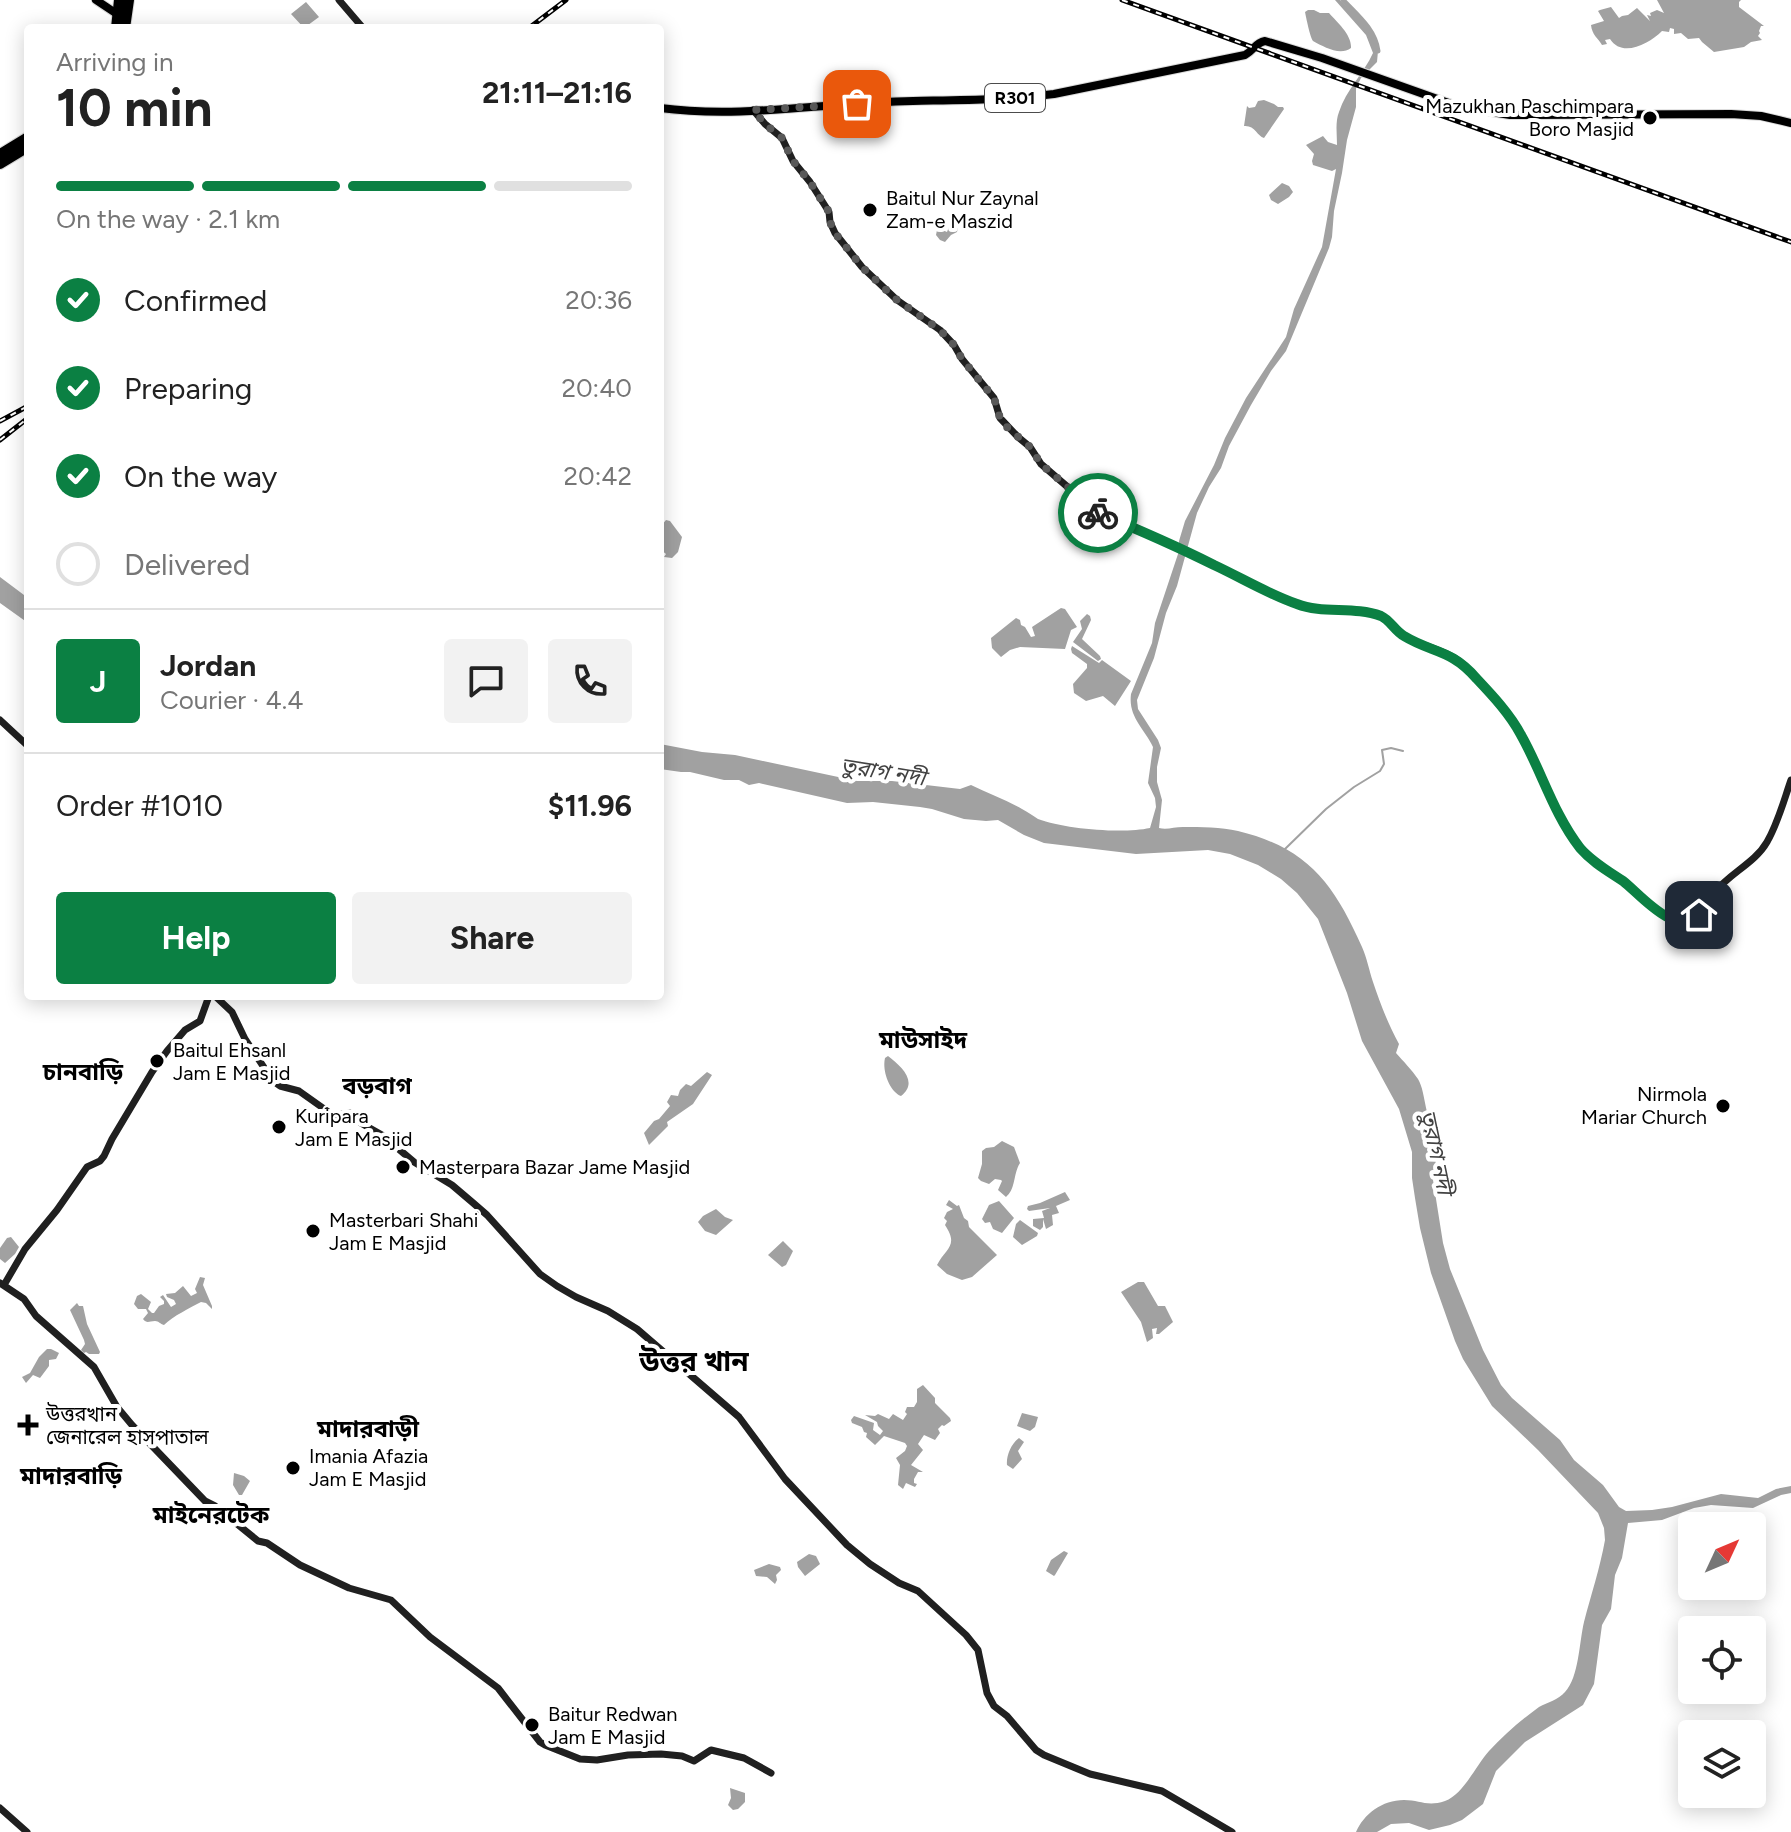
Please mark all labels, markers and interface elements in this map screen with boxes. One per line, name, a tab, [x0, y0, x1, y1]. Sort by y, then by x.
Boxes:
text: Arriving in	[56, 46, 174, 78]
pin	[823, 70, 891, 138]
text: 21:11–21:16	[482, 74, 632, 111]
text: 10 min	[56, 77, 213, 139]
icon: bag	[835, 82, 879, 126]
road number: R301	[985, 84, 1045, 112]
place label: Mazukhan Paschimpara Boro Masjid	[1425, 94, 1634, 141]
marker: Mazukhan Paschimpara Boro Masjid	[1641, 109, 1659, 127]
place label: Baitul Nur Zaynal Zam-e Maszid	[886, 186, 1039, 233]
marker: Baitul Nur Zaynal Zam-e Maszid	[861, 201, 879, 219]
text: On the way · 2.1 km	[56, 203, 280, 235]
icon: check	[56, 278, 100, 322]
text: Confirmed	[124, 282, 267, 319]
text: 20:36	[565, 284, 632, 316]
icon: check	[56, 366, 100, 410]
text: Preparing	[124, 370, 252, 407]
text: 20:40	[561, 372, 632, 404]
icon: check	[56, 454, 100, 498]
text: On the way	[124, 458, 277, 495]
text: 20:42	[564, 460, 632, 492]
courier	[1058, 473, 1138, 553]
icon: bike	[1076, 491, 1120, 535]
text: Delivered	[124, 546, 250, 583]
button: chat	[444, 639, 528, 723]
button: phone	[548, 639, 632, 723]
text: Jordan	[160, 647, 256, 684]
text: J	[90, 663, 106, 700]
text: Courier · 4.4	[160, 684, 303, 716]
water label: তুরাগ নদী	[839, 751, 931, 792]
text: Order #1010	[56, 787, 223, 824]
text: $11.96	[548, 787, 632, 824]
pin	[1665, 881, 1733, 949]
button: Help	[56, 892, 336, 984]
button: Share	[352, 892, 632, 984]
icon: home	[1677, 893, 1721, 937]
district label: মাউসাইদ	[878, 1025, 967, 1054]
place label: Baitul Ehsanl Jam E Masjid	[173, 1038, 290, 1085]
marker: Baitul Ehsanl Jam E Masjid	[148, 1052, 166, 1070]
district label: চানবাড়ি	[42, 1057, 124, 1086]
district label: বড়বাগ	[341, 1071, 412, 1100]
place label: Nirmola Mariar Church	[1581, 1082, 1707, 1129]
marker: Nirmola Mariar Church	[1714, 1097, 1732, 1115]
place label: Kuripara Jam E Masjid	[295, 1104, 412, 1151]
water label: তুরাগ নদী	[1414, 1108, 1459, 1201]
marker: Kuripara Jam E Masjid	[270, 1118, 288, 1136]
place label: Masterpara Bazar Jame Masjid	[419, 1155, 690, 1179]
marker: Masterpara Bazar Jame Masjid	[394, 1158, 412, 1176]
place label: Masterbari Shahi Jam E Masjid	[329, 1208, 478, 1255]
marker: Masterbari Shahi Jam E Masjid	[304, 1222, 322, 1240]
district label: উত্তর খান	[638, 1344, 749, 1378]
place label: উত্তরখান জেনারেল হাসপাতাল	[45, 1402, 209, 1449]
marker: উত্তরখান জেনারেল হাসপাতাল	[17, 1414, 39, 1436]
district label: মাদারবাড়ী	[316, 1414, 420, 1443]
place label: Imania Afazia Jam E Masjid	[309, 1444, 428, 1491]
marker: Imania Afazia Jam E Masjid	[284, 1459, 302, 1477]
district label: মাদারবাড়ি	[19, 1461, 123, 1490]
district label: মাইনেরটেক	[152, 1500, 270, 1529]
north arrow	[1678, 1512, 1766, 1600]
map controls	[1678, 1512, 1766, 1808]
button: locate	[1678, 1616, 1766, 1704]
place label: Baitur Redwan Jam E Masjid	[548, 1702, 677, 1749]
marker: Baitur Redwan Jam E Masjid	[523, 1716, 541, 1734]
button: layers	[1678, 1720, 1766, 1808]

